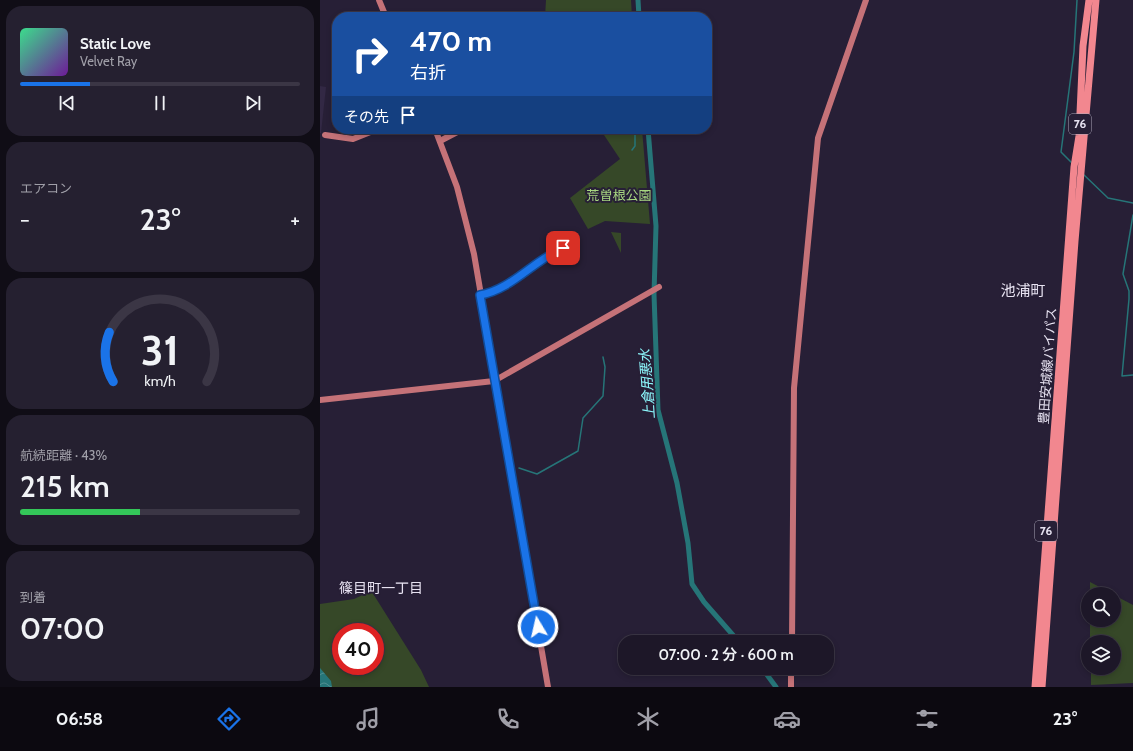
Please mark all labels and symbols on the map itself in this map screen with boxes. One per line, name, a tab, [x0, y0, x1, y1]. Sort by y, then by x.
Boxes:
road number: 76	[1069, 114, 1091, 134]
park label: 荒曽根公園	[586, 187, 652, 203]
pin	[546, 231, 580, 265]
district label: 池浦町	[1000, 282, 1046, 300]
street label: 豊田安城線バイパス	[1035, 307, 1059, 425]
water label: 上倉用悪水	[635, 346, 658, 420]
road number: 76	[1035, 521, 1057, 541]
district label: 篠目町一丁目	[339, 579, 423, 597]
position arrow	[517, 606, 559, 648]
speed limit sign: 40	[332, 623, 384, 675]

